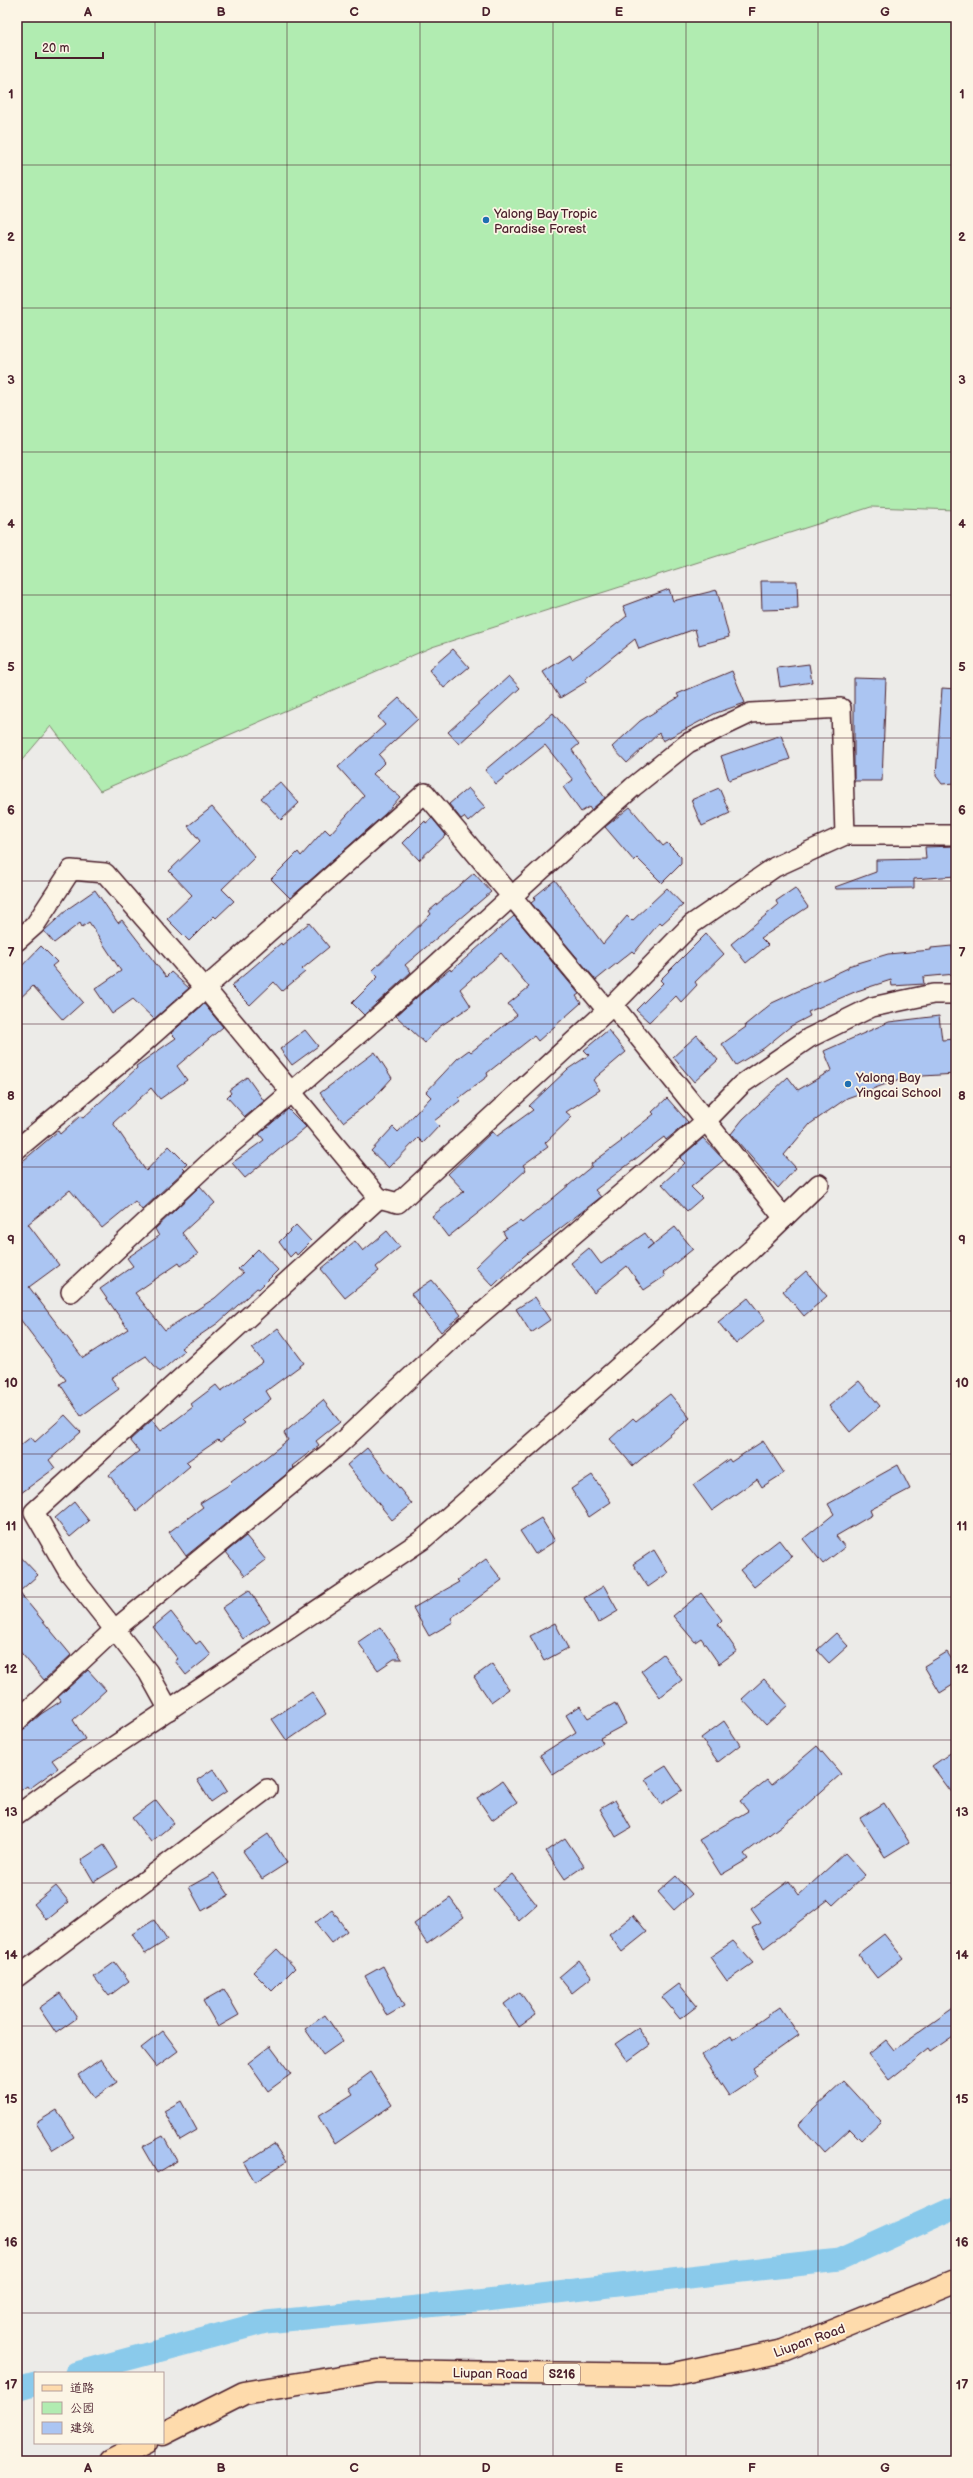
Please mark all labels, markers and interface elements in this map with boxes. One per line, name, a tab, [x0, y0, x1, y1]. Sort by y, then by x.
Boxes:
text: A	[83, 4, 92, 20]
text: B	[216, 4, 226, 20]
text: C	[349, 4, 359, 20]
text: D	[481, 4, 491, 20]
text: E	[615, 4, 624, 20]
text: F	[748, 4, 756, 20]
text: G	[880, 4, 890, 20]
scale bar	[36, 34, 103, 60]
text: 20 m	[42, 41, 69, 56]
text: 1	[8, 86, 14, 102]
text: 1	[959, 86, 965, 102]
place label: Yalong Bay Tropic Paradise Forest	[493, 206, 597, 237]
marker: Yalong Bay Tropic Paradise Forest	[481, 215, 491, 225]
text: 2	[7, 229, 15, 245]
text: 2	[958, 229, 966, 245]
text: 3	[7, 372, 15, 388]
text: 3	[958, 372, 966, 388]
text: 4	[7, 516, 15, 532]
text: 4	[958, 516, 966, 532]
text: 5	[7, 659, 15, 675]
text: 5	[958, 659, 966, 675]
text: 6	[7, 802, 15, 818]
text: 6	[958, 802, 966, 818]
text: 7	[7, 945, 15, 961]
text: 7	[958, 945, 966, 961]
place label: Yalong Bay Yingcai School	[855, 1070, 941, 1101]
marker: Yalong Bay Yingcai School	[843, 1079, 853, 1089]
text: 8	[7, 1088, 15, 1104]
text: 8	[958, 1088, 966, 1104]
text: 9	[7, 1232, 15, 1248]
text: 9	[958, 1232, 966, 1248]
text: 10	[4, 1375, 18, 1391]
text: 10	[955, 1375, 969, 1391]
text: 11	[6, 1518, 16, 1534]
text: 11	[957, 1518, 967, 1534]
text: 12	[4, 1661, 18, 1677]
text: 12	[955, 1661, 969, 1677]
text: 13	[4, 1804, 18, 1820]
text: 13	[955, 1804, 969, 1820]
text: 14	[4, 1947, 18, 1963]
text: 14	[955, 1947, 969, 1963]
text: 15	[5, 2091, 18, 2107]
text: 15	[956, 2091, 969, 2107]
text: 16	[4, 2234, 18, 2250]
text: 16	[955, 2234, 969, 2250]
street label: Liupan Road	[771, 2321, 847, 2361]
road number: S216	[544, 2364, 580, 2384]
street label: Liupan Road	[452, 2365, 528, 2383]
legend	[34, 2372, 164, 2444]
text: 17	[5, 2377, 17, 2393]
text: 17	[956, 2377, 968, 2393]
text: 道路	[70, 2381, 94, 2396]
text: 公园	[70, 2401, 94, 2416]
text: 建筑	[70, 2421, 94, 2436]
text: A	[83, 2460, 92, 2476]
text: B	[216, 2460, 226, 2476]
text: C	[349, 2460, 359, 2476]
text: D	[481, 2460, 491, 2476]
text: E	[615, 2460, 624, 2476]
text: F	[748, 2460, 756, 2476]
text: G	[880, 2460, 890, 2476]

